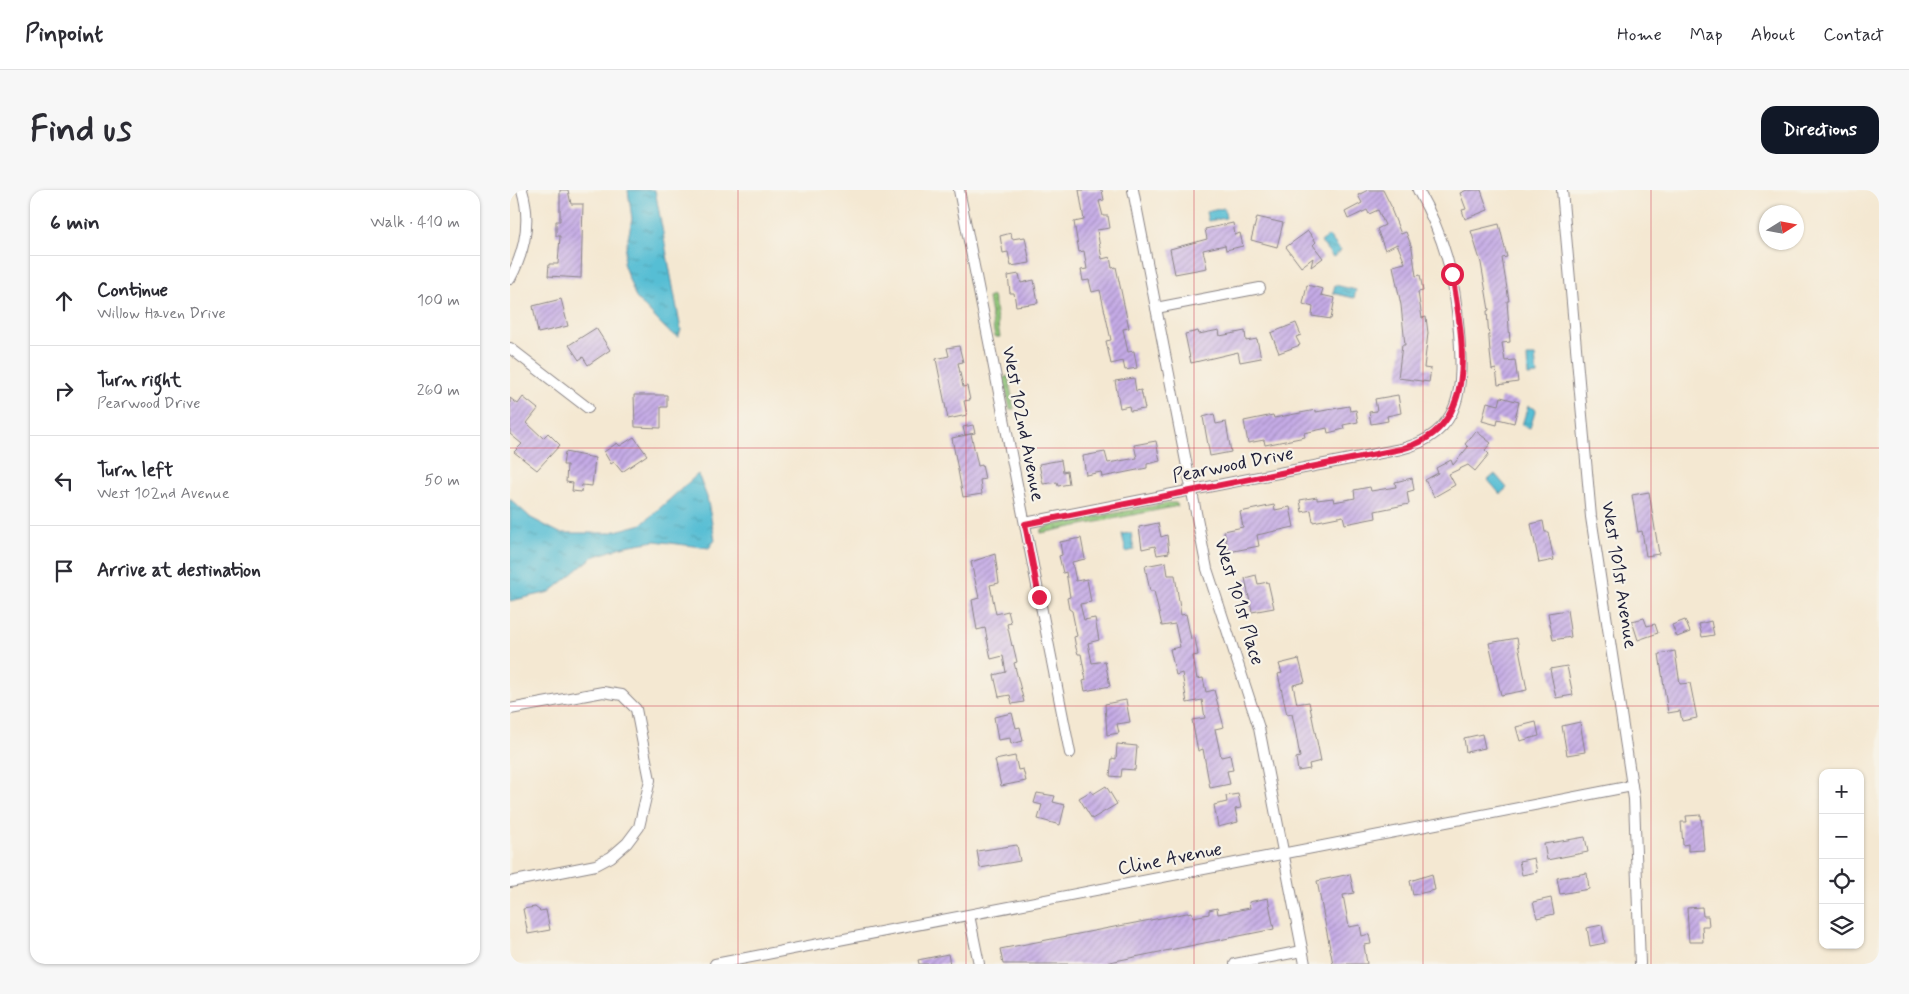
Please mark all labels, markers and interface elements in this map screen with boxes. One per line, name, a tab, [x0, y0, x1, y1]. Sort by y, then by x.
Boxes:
text: Pinpoint	[25, 19, 103, 50]
text: Home	[1617, 23, 1662, 47]
text: Map	[1690, 23, 1723, 47]
text: About	[1751, 23, 1795, 47]
text: Contact	[1823, 23, 1884, 47]
button: Directions	[1761, 106, 1879, 154]
text: Find us	[30, 107, 132, 153]
north arrow	[1759, 205, 1804, 250]
text: 6 min	[50, 209, 100, 237]
text: Walk · 410 m	[370, 212, 460, 233]
route start	[1441, 263, 1464, 286]
text: Continue	[97, 278, 168, 303]
icon: ahead	[50, 287, 78, 315]
text: 100 m	[417, 290, 460, 311]
text: Willow Haven Drive	[97, 303, 226, 324]
street label: West 102nd Avenue	[996, 344, 1050, 504]
text: Turn right	[97, 368, 181, 393]
icon: right	[50, 377, 78, 405]
text: 260 m	[417, 380, 460, 401]
text: Pearwood Drive	[97, 393, 200, 414]
street label: Pearwood Drive	[1170, 441, 1296, 489]
text: Turn left	[97, 458, 173, 483]
icon: left	[50, 467, 78, 495]
text: 50 m	[424, 470, 460, 491]
text: West 102nd Avenue	[97, 483, 230, 504]
street label: West 101st Avenue	[1595, 500, 1643, 650]
street label: West 101st Place	[1208, 536, 1270, 668]
icon: arrive	[50, 557, 78, 585]
text: Arrive at destination	[97, 558, 261, 583]
route end	[1028, 586, 1051, 609]
map controls	[1819, 769, 1864, 949]
button: +	[1819, 769, 1864, 814]
button: −	[1819, 814, 1864, 859]
street label: Cline Avenue	[1116, 837, 1224, 881]
button: locate	[1819, 859, 1864, 904]
button: layers	[1819, 904, 1864, 949]

